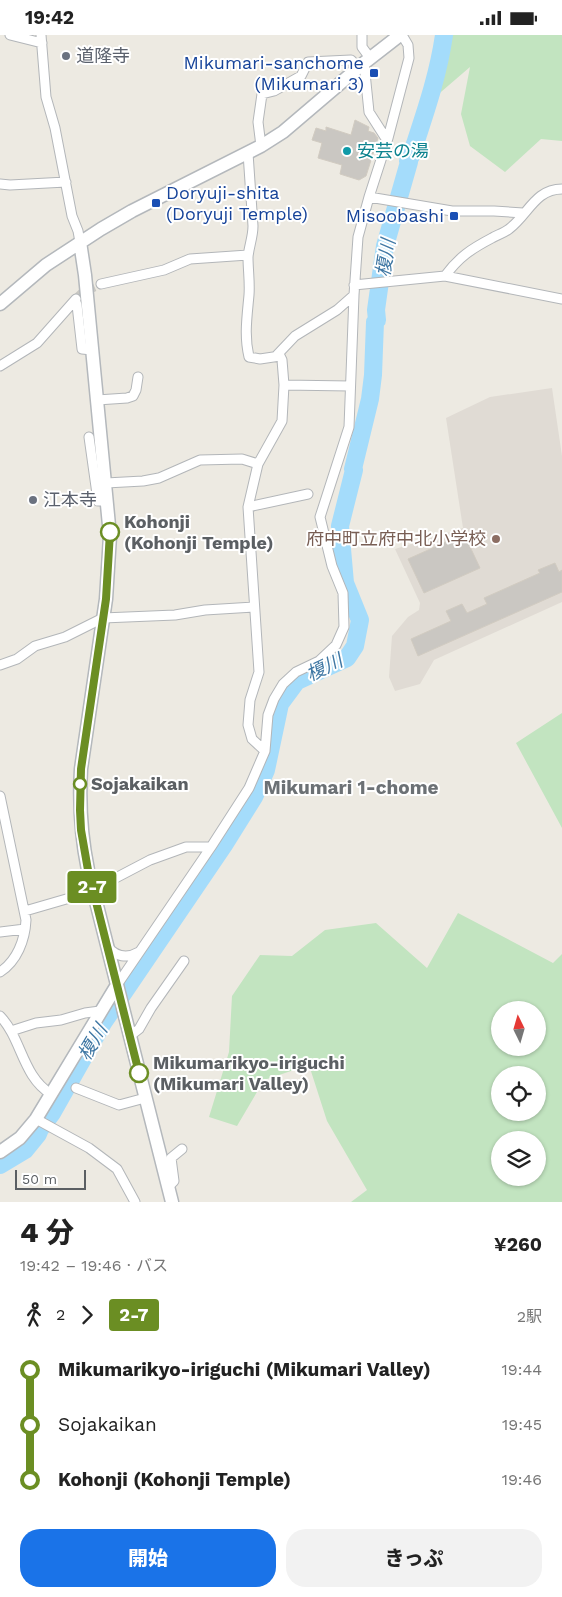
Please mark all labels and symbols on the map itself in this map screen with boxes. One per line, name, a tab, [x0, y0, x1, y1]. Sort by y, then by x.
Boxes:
place label: 道隆寺	[76, 45, 130, 66]
marker: 道隆寺	[60, 50, 72, 62]
place label: Mikumari-sanchome (Mikumari 3)	[183, 52, 364, 94]
marker: Mikumari-sanchome (Mikumari 3)	[368, 67, 380, 79]
place label: 安芸の湯	[357, 140, 429, 161]
marker: 安芸の湯	[341, 145, 353, 157]
place label: Doryuji-shita (Doryuji Temple)	[166, 182, 308, 224]
marker: Doryuji-shita (Doryuji Temple)	[150, 197, 162, 209]
place label: Misoobashi	[346, 205, 444, 226]
marker: Misoobashi	[448, 210, 460, 222]
water label: 榎川	[371, 236, 400, 279]
place label: 江本寺	[43, 489, 97, 510]
marker: 江本寺	[27, 494, 39, 506]
place label: Kohonji (Kohonji Temple)	[124, 511, 273, 553]
marker: Kohonji (Kohonji Temple)	[100, 522, 120, 542]
place label: 府中町立府中北小学校	[306, 528, 486, 549]
marker: 府中町立府中北小学校	[490, 533, 502, 545]
water label: 榎川	[302, 648, 348, 686]
place label: Sojakaikan	[91, 773, 189, 794]
district label: Mikumari 1-chome	[263, 776, 439, 799]
marker: Sojakaikan	[73, 777, 87, 791]
line badge: 2-7	[63, 871, 121, 903]
north arrow	[491, 1001, 546, 1056]
water label: 榎川	[73, 1018, 113, 1064]
place label: Mikumarikyo-iriguchi (Mikumari Valley)	[153, 1052, 345, 1094]
marker: Mikumarikyo-iriguchi (Mikumari Valley)	[129, 1063, 149, 1083]
scale bar	[15, 1167, 86, 1190]

